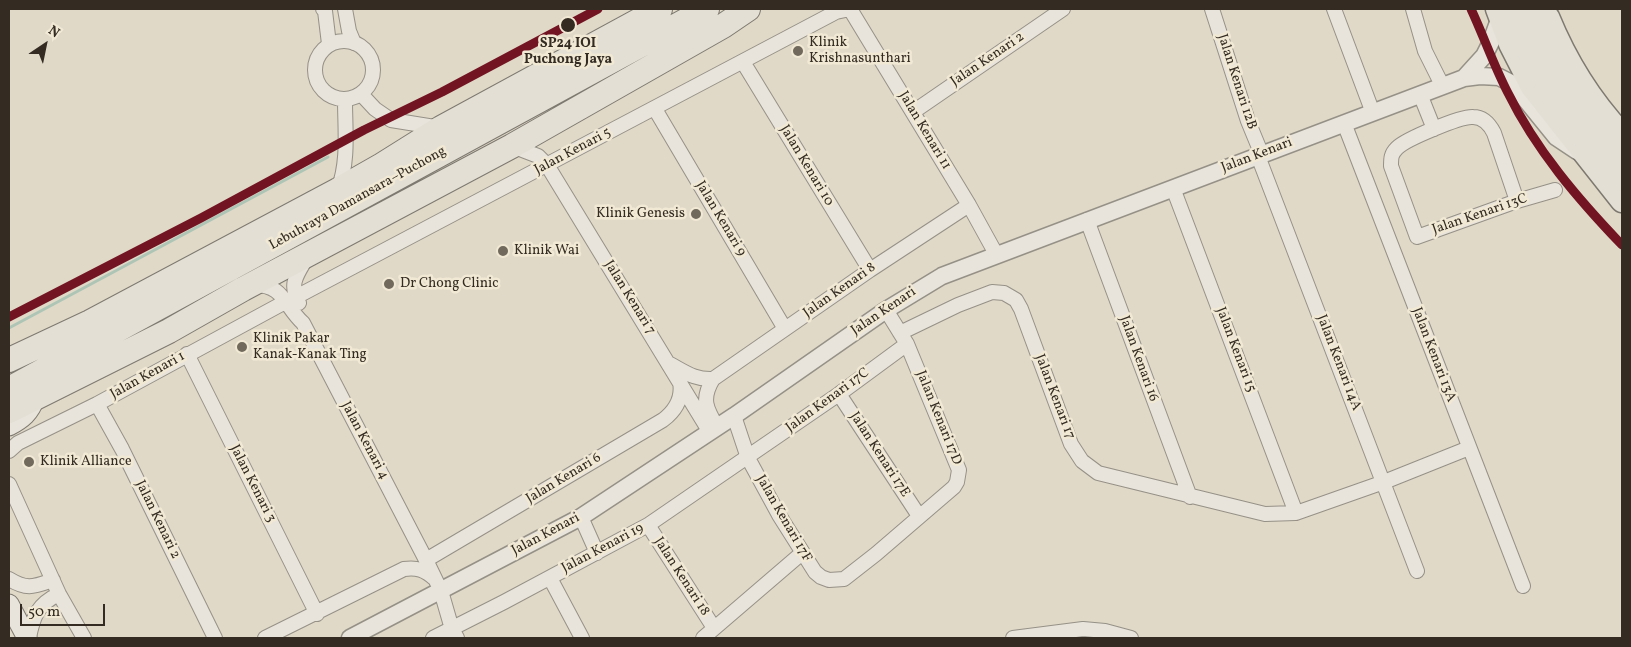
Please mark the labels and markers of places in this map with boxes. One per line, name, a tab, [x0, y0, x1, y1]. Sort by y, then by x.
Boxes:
marker: SP24 IOI Puchong Jaya	[559, 16, 577, 34]
place label: Klinik Krishnasunthari	[809, 35, 911, 68]
place label: SP24 IOI Puchong Jaya	[524, 36, 612, 68]
marker: Klinik Krishnasunthari	[791, 44, 805, 58]
place label: Klinik Genesis	[596, 206, 685, 222]
marker: Klinik Genesis	[689, 207, 703, 221]
place label: Klinik Wai	[514, 243, 579, 259]
marker: Klinik Wai	[496, 244, 510, 258]
place label: Dr Chong Clinic	[400, 276, 499, 292]
marker: Dr Chong Clinic	[382, 277, 396, 291]
place label: Klinik Pakar Kanak-Kanak Ting	[253, 331, 367, 364]
marker: Klinik Pakar Kanak-Kanak Ting	[235, 340, 249, 354]
place label: Klinik Alliance	[40, 454, 132, 470]
marker: Klinik Alliance	[22, 455, 36, 469]

